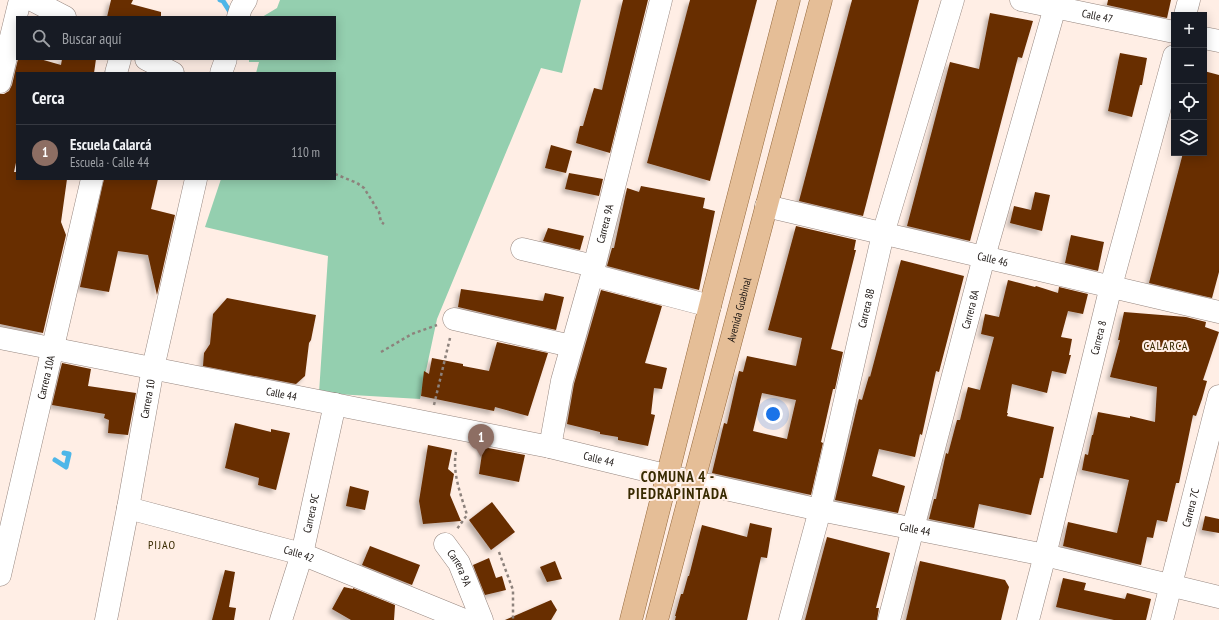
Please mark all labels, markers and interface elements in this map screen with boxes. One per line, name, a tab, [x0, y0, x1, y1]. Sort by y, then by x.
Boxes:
street label: Calle 47	[1081, 6, 1114, 26]
map controls	[1171, 12, 1207, 156]
button: +	[1171, 12, 1207, 48]
search box	[16, 16, 336, 60]
icon: search	[30, 27, 52, 49]
text: Buscar aquí	[62, 29, 122, 48]
button: −	[1171, 48, 1207, 84]
button: locate	[1171, 84, 1207, 120]
text: Cerca	[32, 87, 65, 109]
button: layers	[1171, 120, 1207, 156]
text: Escuela Calarcá	[70, 135, 151, 154]
text: 1	[42, 144, 48, 161]
text: 110 m	[291, 144, 320, 161]
text: Escuela · Calle 44	[70, 154, 149, 171]
street label: Carrera 9A	[593, 202, 617, 245]
street label: Calle 46	[976, 249, 1010, 269]
street label: Avenida Guabinal	[724, 276, 754, 343]
street label: Carrera 8B	[855, 287, 877, 329]
street label: Carrera 8A	[958, 288, 982, 330]
street label: Carrera 8	[1087, 319, 1109, 356]
district label: CALARCA	[1144, 338, 1188, 353]
street label: Carrera 10A	[34, 353, 58, 401]
street label: Carrera 10	[137, 378, 158, 420]
street label: Calle 44	[265, 384, 298, 404]
your location	[763, 404, 783, 424]
pin: 1	[468, 424, 494, 457]
street label: Calle 44	[582, 448, 616, 469]
district label: COMUNA 4 - PIEDRAPINTADA	[628, 467, 728, 503]
street label: Carrera 7C	[1179, 487, 1202, 528]
street label: Carrera 9C	[300, 492, 322, 534]
street label: Calle 44	[898, 519, 932, 539]
district label: PIJAO	[148, 537, 176, 552]
street label: Calle 42	[282, 542, 316, 565]
street label: Carrera 9A	[444, 546, 475, 589]

